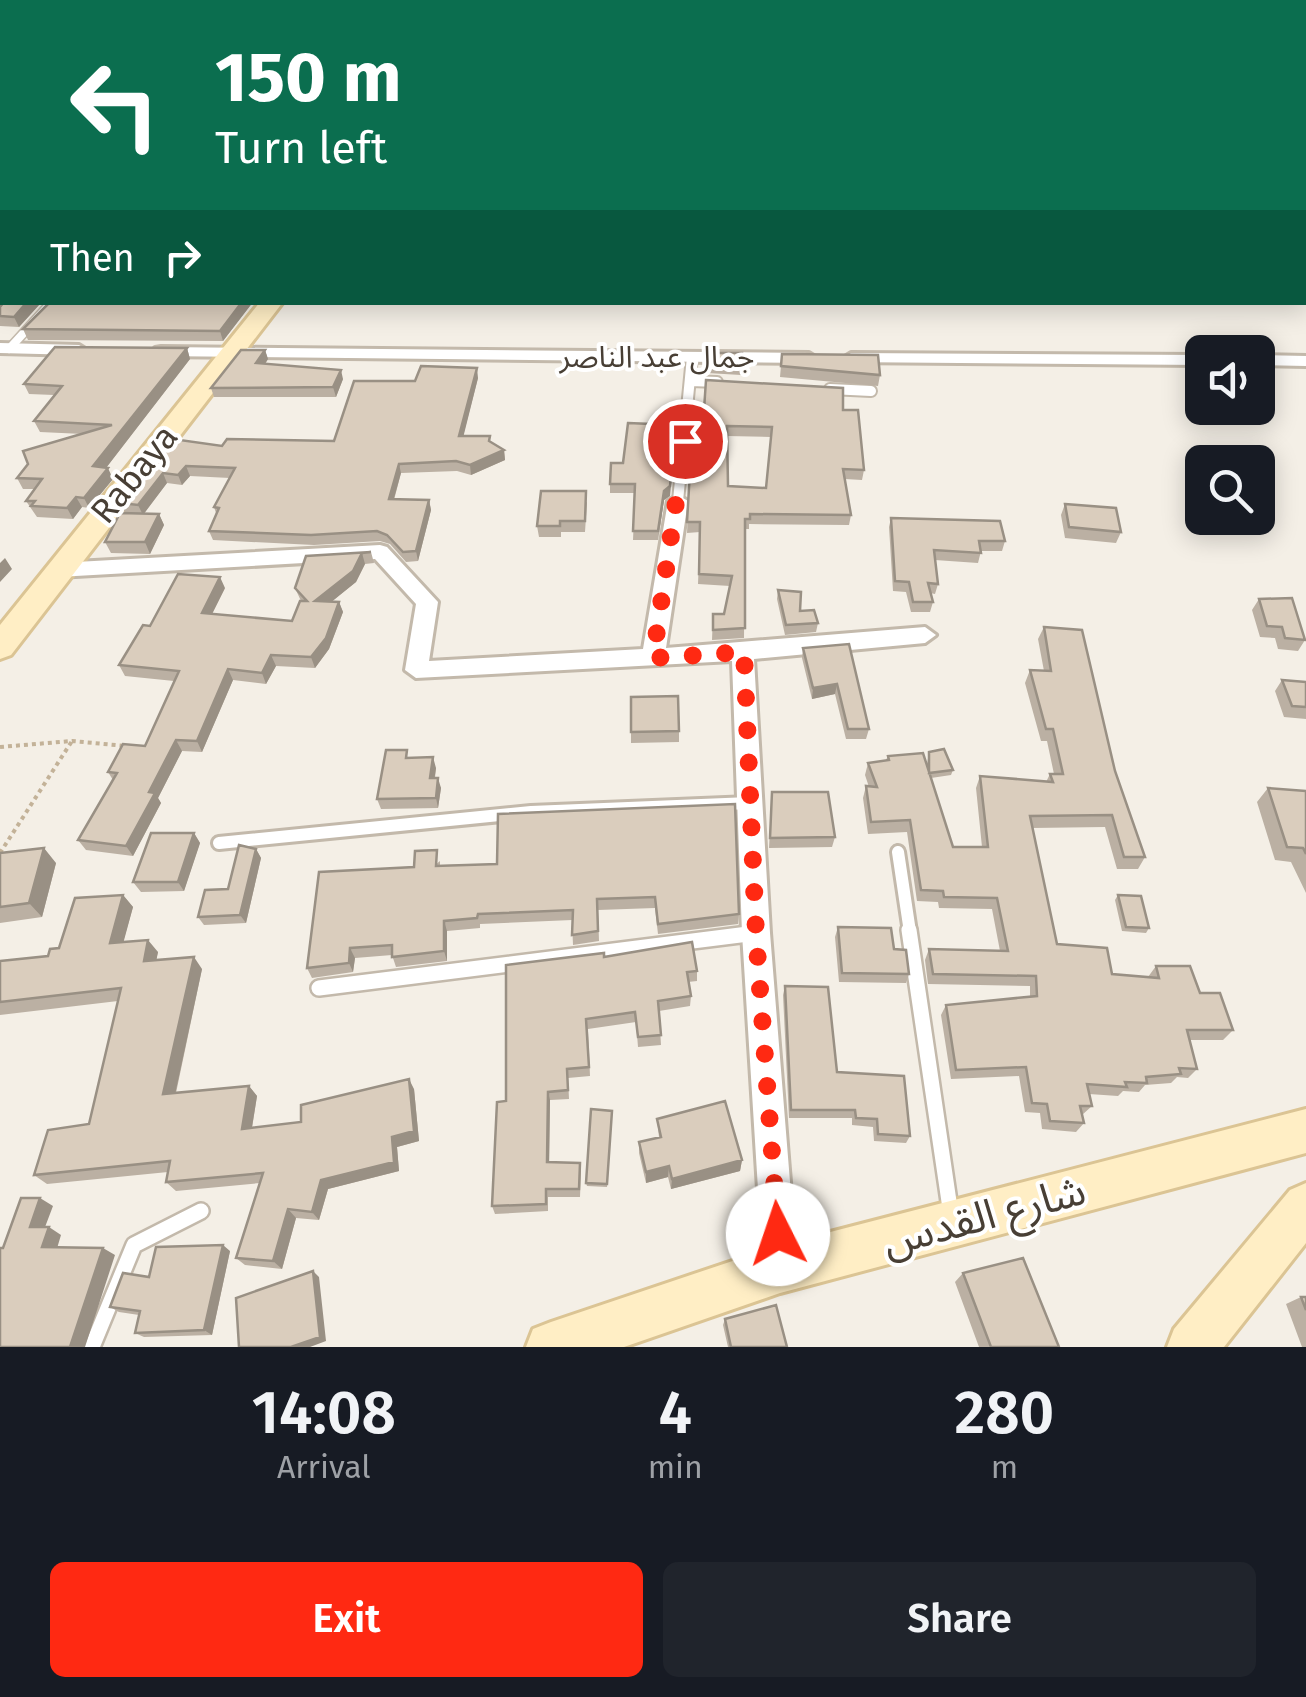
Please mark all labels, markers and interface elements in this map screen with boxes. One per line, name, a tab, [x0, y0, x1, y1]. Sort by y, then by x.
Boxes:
text: 150 m	[215, 36, 402, 120]
icon: left	[50, 40, 180, 170]
text: Turn left	[215, 121, 387, 175]
icon: right	[155, 230, 210, 285]
text: Then	[50, 235, 135, 281]
map controls	[1185, 335, 1275, 535]
button: sound	[1185, 335, 1275, 425]
street label: جمال عبد الناصر	[559, 339, 754, 375]
pin	[643, 399, 728, 484]
icon: arrive	[658, 414, 713, 469]
street label: Rabaya	[82, 416, 186, 532]
button: search	[1185, 445, 1275, 535]
street label: شارع القدس	[877, 1165, 1092, 1273]
position arrow	[726, 1182, 830, 1286]
text: 14:08	[252, 1377, 396, 1449]
text: 4	[659, 1377, 692, 1449]
text: 280	[954, 1377, 1054, 1449]
text: Arrival	[277, 1448, 371, 1486]
text: min	[648, 1448, 703, 1486]
text: m	[991, 1448, 1018, 1486]
button: Exit	[50, 1562, 643, 1677]
button: Share	[663, 1562, 1256, 1677]

